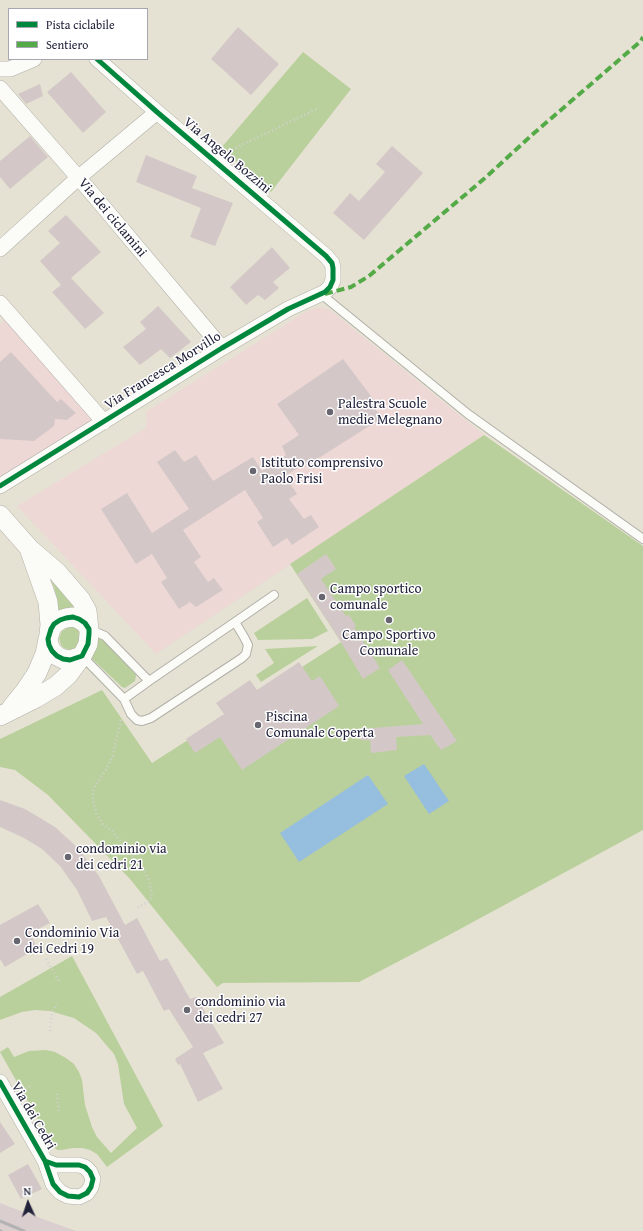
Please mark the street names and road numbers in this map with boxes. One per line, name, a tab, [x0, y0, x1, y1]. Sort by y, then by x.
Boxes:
street label: Via Angelo Bozzini	[180, 114, 274, 198]
street label: Via dei ciclamini	[74, 175, 150, 261]
street label: Via Francesca Morvillo	[102, 328, 224, 414]
street label: Via dei Cedri	[7, 1079, 59, 1153]

